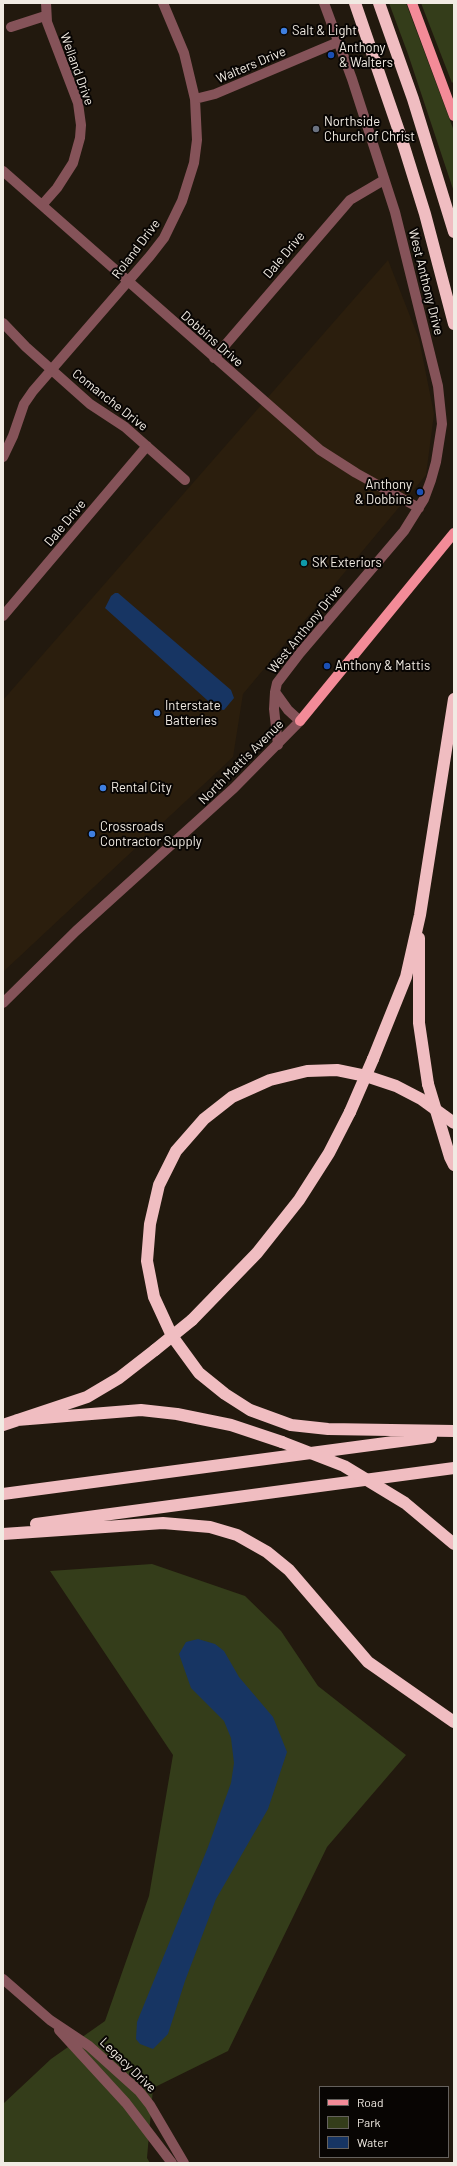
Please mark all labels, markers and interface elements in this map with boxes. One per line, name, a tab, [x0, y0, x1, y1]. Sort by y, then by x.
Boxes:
place label: Salt & Light	[292, 23, 357, 39]
marker: Salt & Light	[279, 26, 289, 36]
street label: Welland Drive	[57, 31, 97, 107]
place label: Anthony & Walters	[339, 40, 393, 71]
street label: Walters Drive	[214, 43, 288, 87]
marker: Anthony & Walters	[326, 50, 336, 60]
place label: Northside Church of Christ	[324, 114, 415, 145]
marker: Northside Church of Christ	[311, 124, 321, 134]
street label: Roland Drive	[109, 216, 163, 282]
street label: West Anthony Drive	[405, 227, 447, 337]
street label: Dale Drive	[260, 229, 308, 281]
street label: Dobbins Drive	[178, 308, 246, 370]
street label: Comanche Drive	[69, 366, 151, 434]
place label: Anthony & Dobbins	[355, 477, 412, 508]
marker: Anthony & Dobbins	[415, 487, 425, 497]
street label: Dale Drive	[41, 497, 89, 549]
place label: SK Exteriors	[312, 555, 382, 571]
marker: SK Exteriors	[299, 558, 309, 568]
street label: West Anthony Drive	[265, 582, 345, 676]
place label: Anthony & Mattis	[335, 658, 430, 674]
marker: Anthony & Mattis	[322, 661, 332, 671]
place label: Interstate Batteries	[165, 698, 221, 729]
marker: Interstate Batteries	[152, 708, 162, 718]
street label: North Mattis Avenue	[195, 716, 287, 808]
place label: Rental City	[111, 780, 172, 796]
marker: Rental City	[98, 783, 108, 793]
place label: Crossroads Contractor Supply	[100, 819, 202, 850]
marker: Crossroads Contractor Supply	[87, 829, 97, 839]
street label: Legacy Drive	[97, 2034, 159, 2096]
legend	[319, 2086, 449, 2158]
text: Road	[357, 2095, 384, 2109]
text: Park	[357, 2115, 381, 2129]
text: Water	[357, 2135, 388, 2149]

